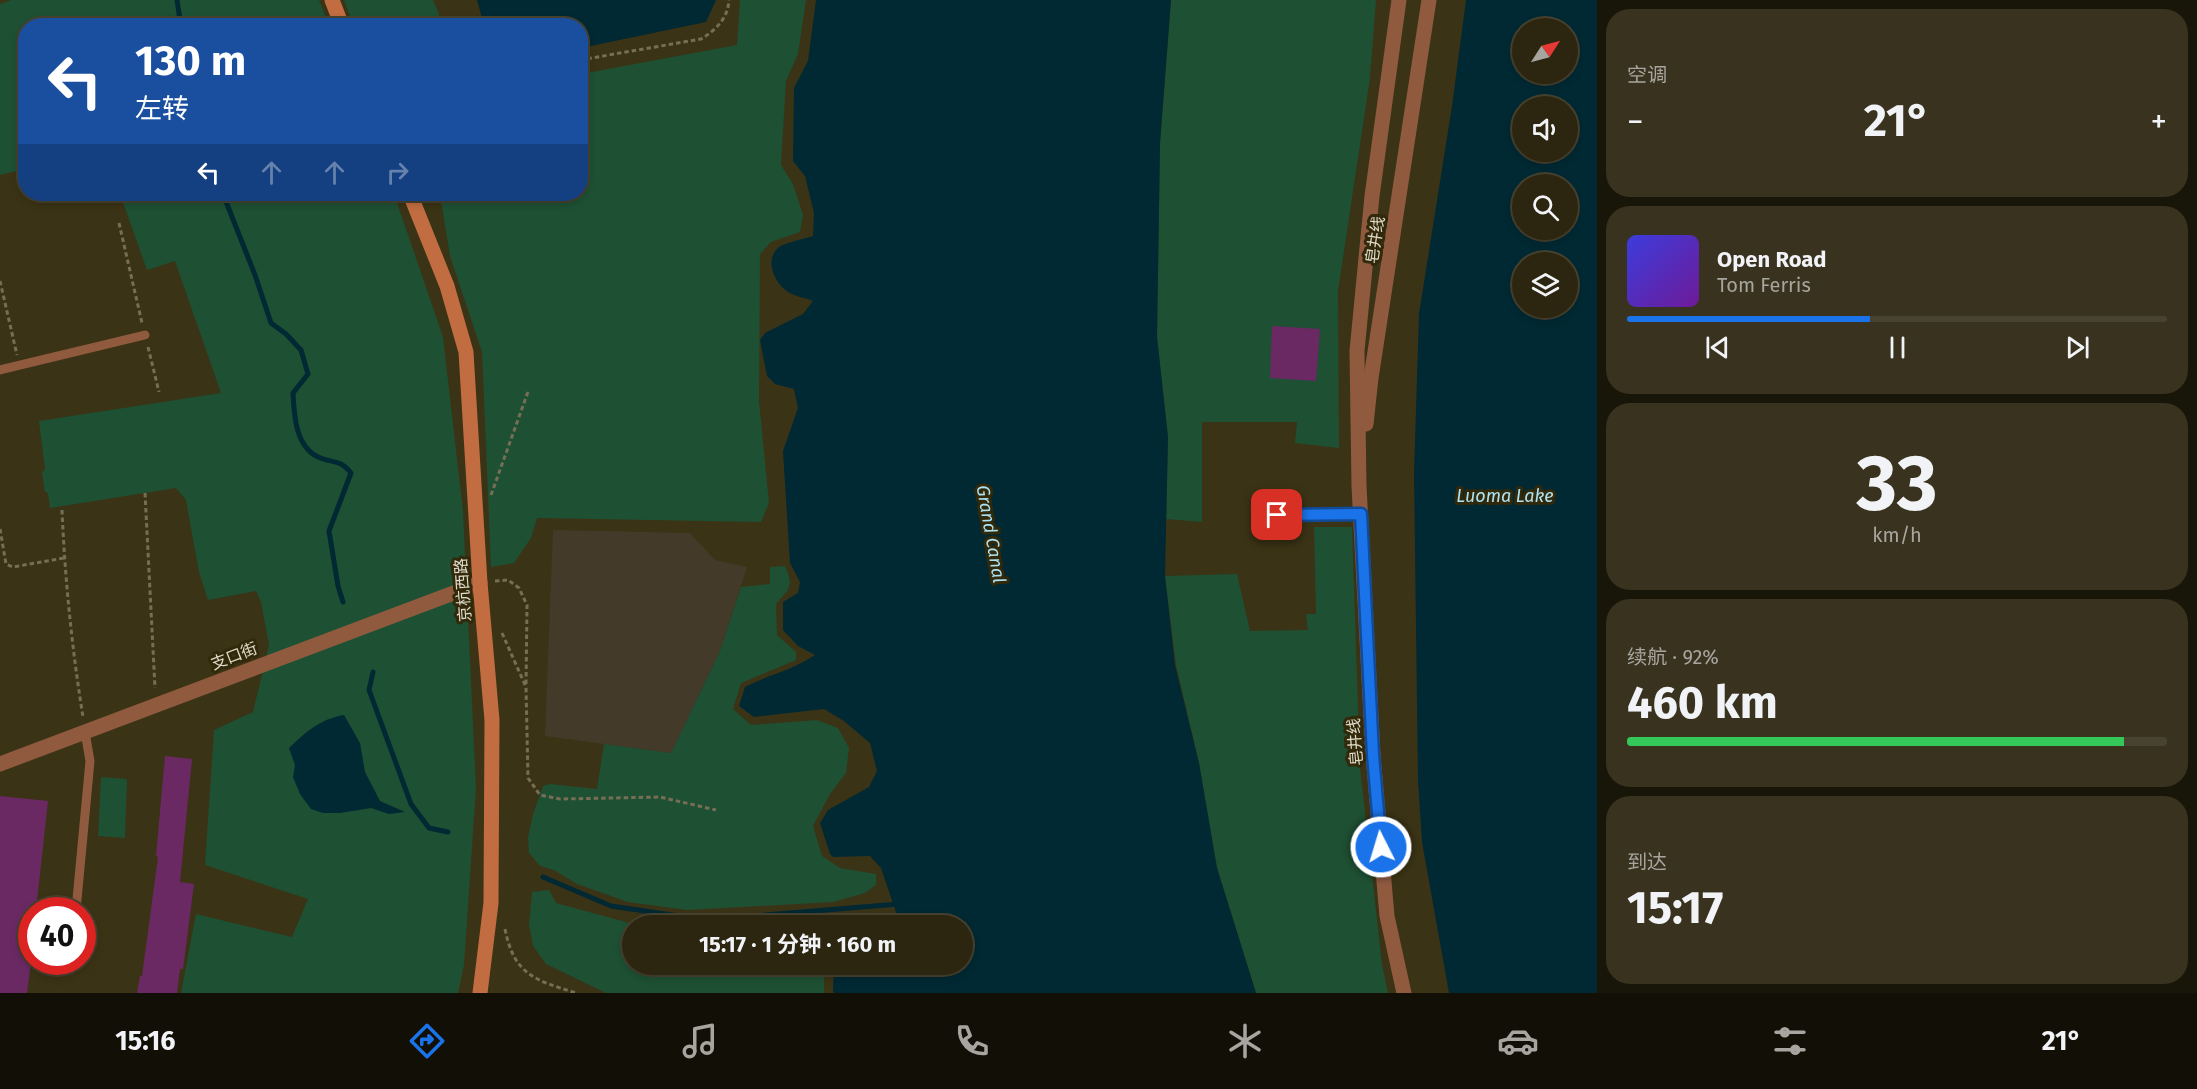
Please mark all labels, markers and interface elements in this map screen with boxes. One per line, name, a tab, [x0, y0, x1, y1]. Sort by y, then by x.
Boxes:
north arrow	[1512, 18, 1578, 84]
map controls	[1512, 18, 1578, 318]
text: 130 m	[135, 36, 246, 86]
icon: left	[36, 42, 114, 120]
text: 空调	[1627, 63, 1667, 87]
text: 左转	[135, 93, 189, 125]
text: 21°	[1864, 94, 1930, 148]
button: sound	[1512, 96, 1578, 162]
text: −	[1627, 102, 1644, 142]
text: +	[2151, 102, 2167, 142]
icon: left	[192, 156, 225, 189]
icon: ahead	[255, 156, 288, 189]
icon: ahead	[318, 156, 351, 189]
icon: right	[381, 156, 414, 189]
button: search	[1512, 174, 1578, 240]
street label: 皂井线	[1362, 215, 1388, 265]
text: Open Road	[1717, 246, 1827, 273]
button: layers	[1512, 252, 1578, 318]
text: Tom Ferris	[1717, 273, 1811, 297]
icon: previous	[1701, 331, 1734, 364]
icon: pause	[1881, 331, 1914, 364]
icon: next	[2061, 331, 2094, 364]
text: 33	[1856, 437, 1938, 531]
water label: Grand Canal	[972, 483, 1010, 585]
water label: Luoma Lake	[1456, 485, 1554, 507]
pin	[1251, 489, 1302, 540]
icon: arrive	[1260, 498, 1293, 531]
text: km/h	[1872, 523, 1922, 547]
street label: 京杭西路	[451, 557, 475, 623]
street label: 支口街	[208, 639, 260, 673]
text: 续航 · 92%	[1627, 645, 1719, 669]
text: 460 km	[1627, 676, 1778, 730]
street label: 皂井线	[1344, 717, 1366, 767]
position arrow	[1349, 815, 1413, 879]
text: 到达	[1627, 850, 1667, 874]
text: 15:17	[1627, 881, 1723, 935]
speed limit sign: 40	[18, 897, 96, 975]
text: 15:17 · 1 分钟 · 160 m	[699, 931, 896, 958]
icon: directions	[406, 1020, 448, 1062]
icon: music	[679, 1020, 721, 1062]
icon: phone	[951, 1020, 993, 1062]
icon: climate	[1224, 1020, 1266, 1062]
icon: car	[1497, 1020, 1539, 1062]
icon: filters	[1769, 1020, 1811, 1062]
text: 15:16	[115, 1025, 176, 1057]
text: 21°	[2042, 1025, 2082, 1057]

